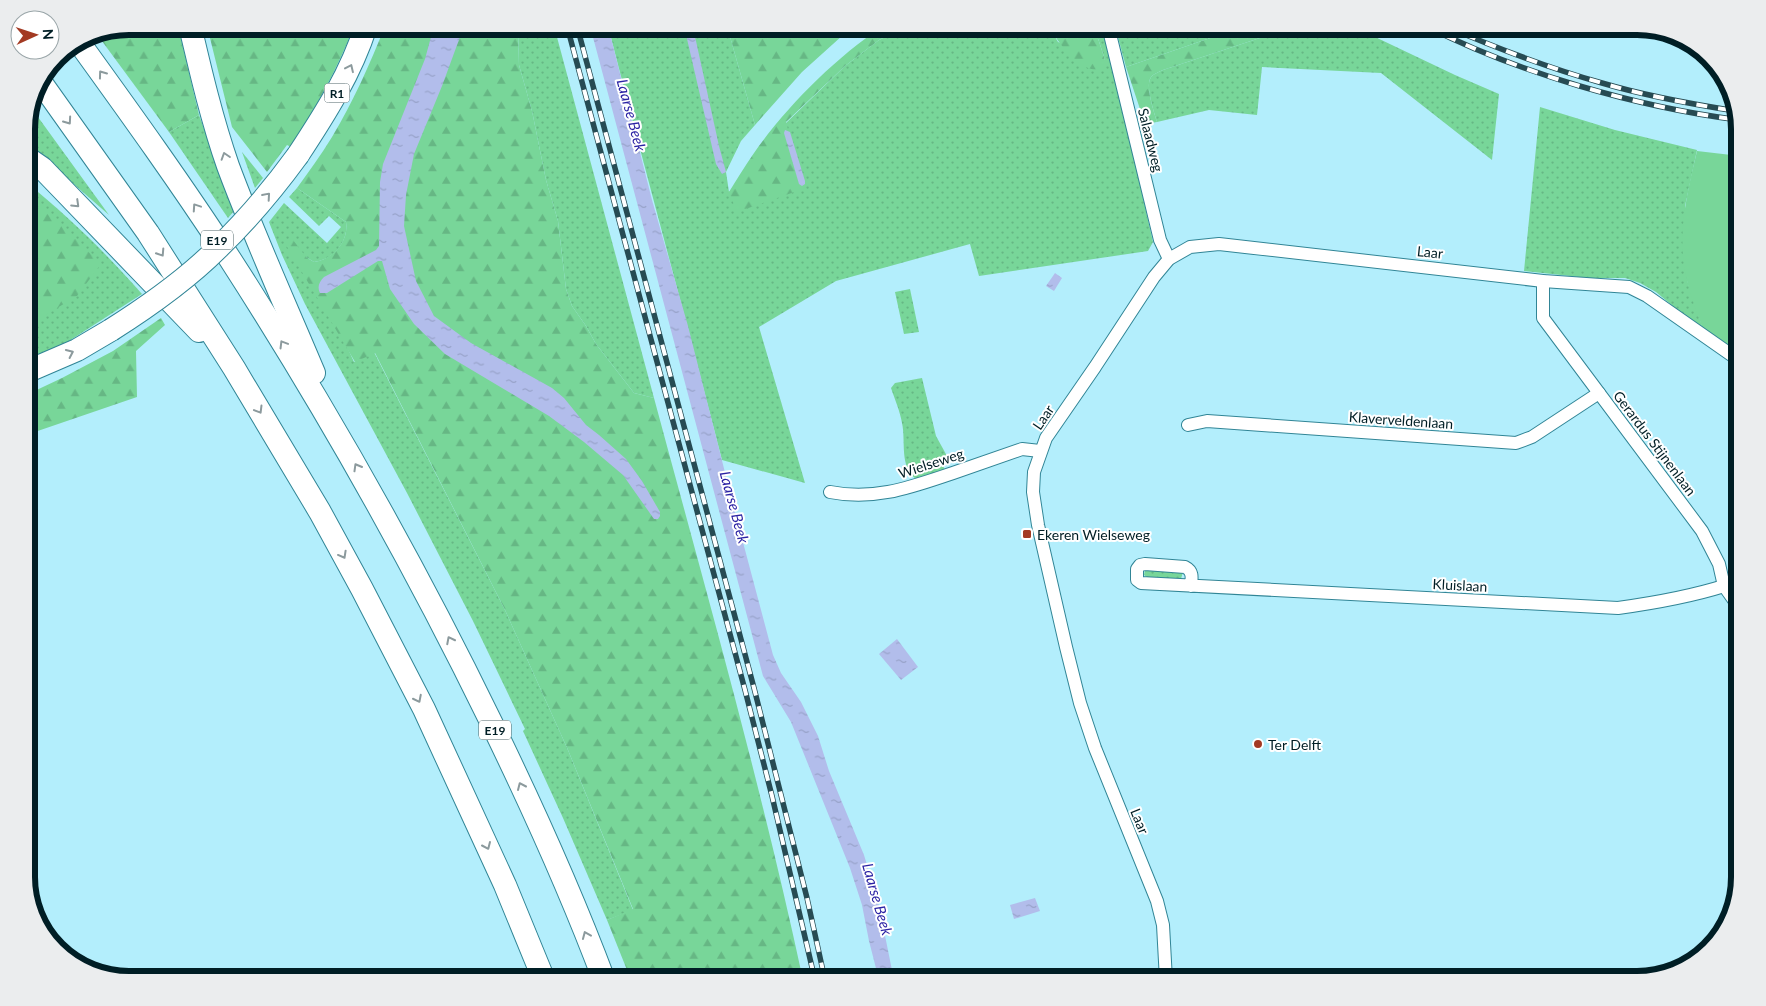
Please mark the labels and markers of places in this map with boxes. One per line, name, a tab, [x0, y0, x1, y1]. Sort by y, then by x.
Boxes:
place label: Ekeren Wielseweg	[1037, 526, 1150, 543]
marker: Ekeren Wielseweg	[1021, 528, 1033, 540]
place label: Ter Delft	[1268, 736, 1322, 753]
marker: Ter Delft	[1252, 738, 1264, 750]

